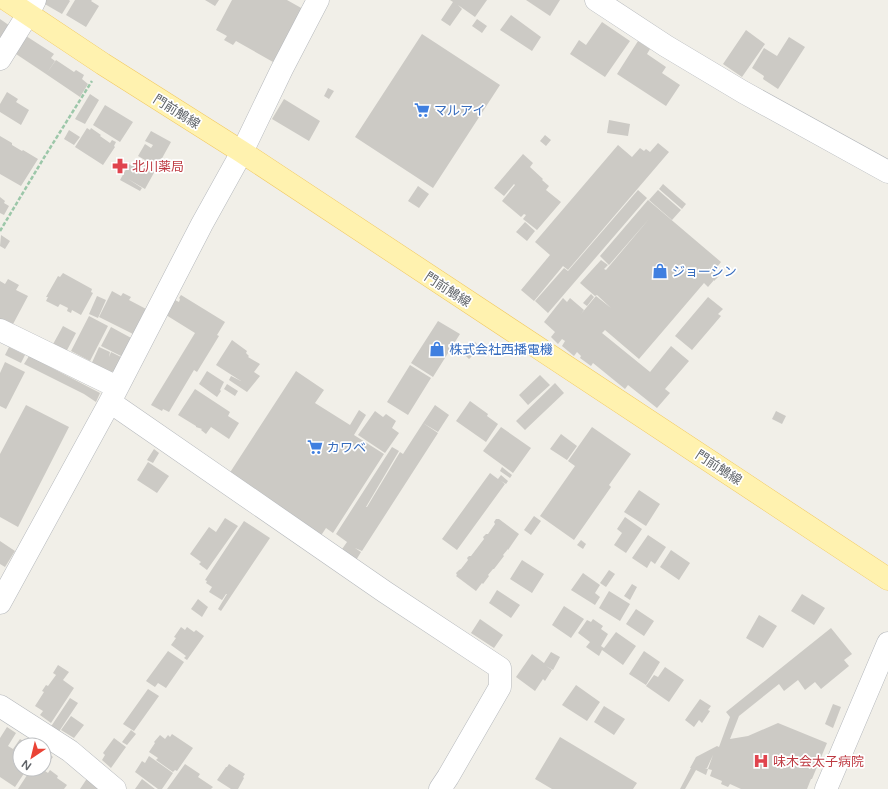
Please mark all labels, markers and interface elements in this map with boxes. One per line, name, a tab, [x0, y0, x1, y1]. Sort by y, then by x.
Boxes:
street label: 門前鵤線	[150, 91, 203, 132]
supermarket icon: マルアイ	[413, 101, 431, 119]
place label: マルアイ	[434, 103, 485, 119]
pharmacy icon: 北川薬局	[111, 157, 129, 175]
place label: 北川薬局	[132, 159, 184, 175]
shop icon: ジョーシン	[651, 262, 669, 280]
place label: ジョーシン	[672, 264, 737, 280]
street label: 門前鵤線	[421, 269, 474, 311]
shop icon: 株式会社西播電機	[428, 340, 446, 358]
place label: 株式会社西播電機	[449, 342, 553, 358]
supermarket icon: カワベ	[306, 438, 324, 456]
place label: カワベ	[327, 440, 366, 456]
street label: 門前鵤線	[692, 447, 745, 489]
north arrow	[12, 737, 52, 777]
hospital icon: 味木会太子病院	[752, 752, 770, 770]
place label: 味木会太子病院	[773, 754, 864, 770]
text: N	[19, 757, 34, 773]

